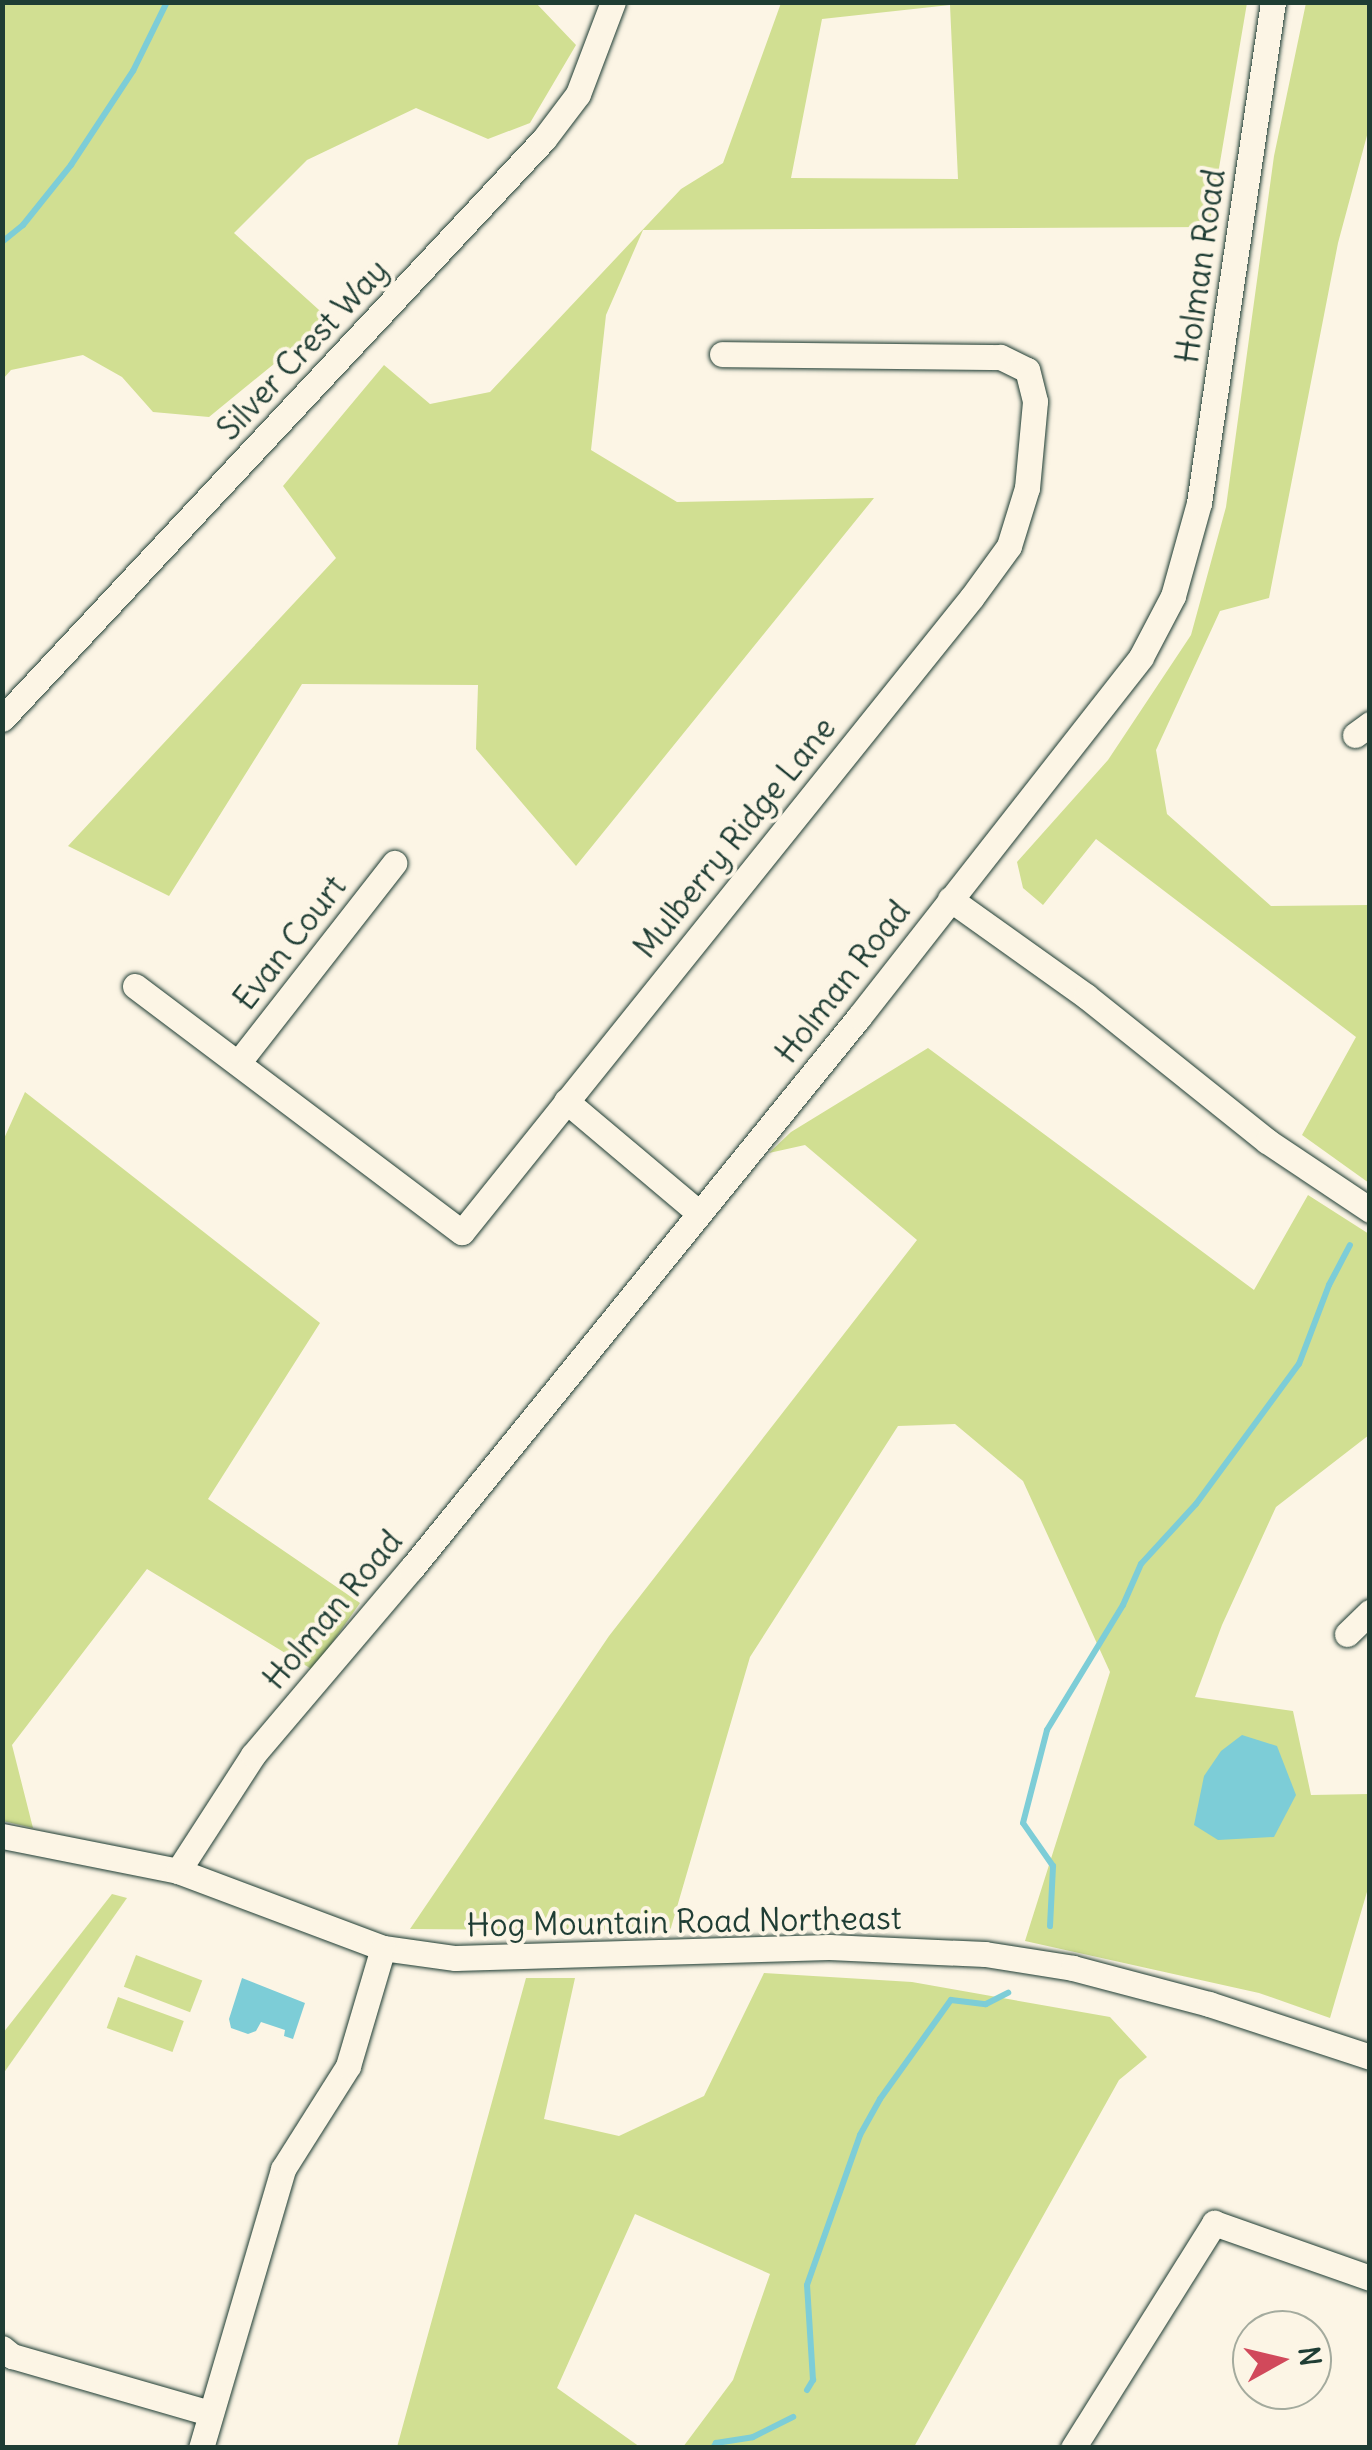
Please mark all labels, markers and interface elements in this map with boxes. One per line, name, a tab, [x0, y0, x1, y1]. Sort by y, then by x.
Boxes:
street label: Holman Road	[1168, 166, 1234, 366]
street label: Silver Crest Way	[209, 252, 397, 448]
street label: Mulberry Ridge Lane	[626, 710, 844, 966]
street label: Evan Court	[226, 868, 354, 1018]
street label: Holman Road	[768, 893, 918, 1071]
street label: Holman Road	[255, 1523, 411, 1697]
street label: Hog Mountain Road Northeast	[466, 1899, 902, 1945]
north arrow	[1232, 2310, 1332, 2410]
text: N	[1291, 2344, 1329, 2368]

